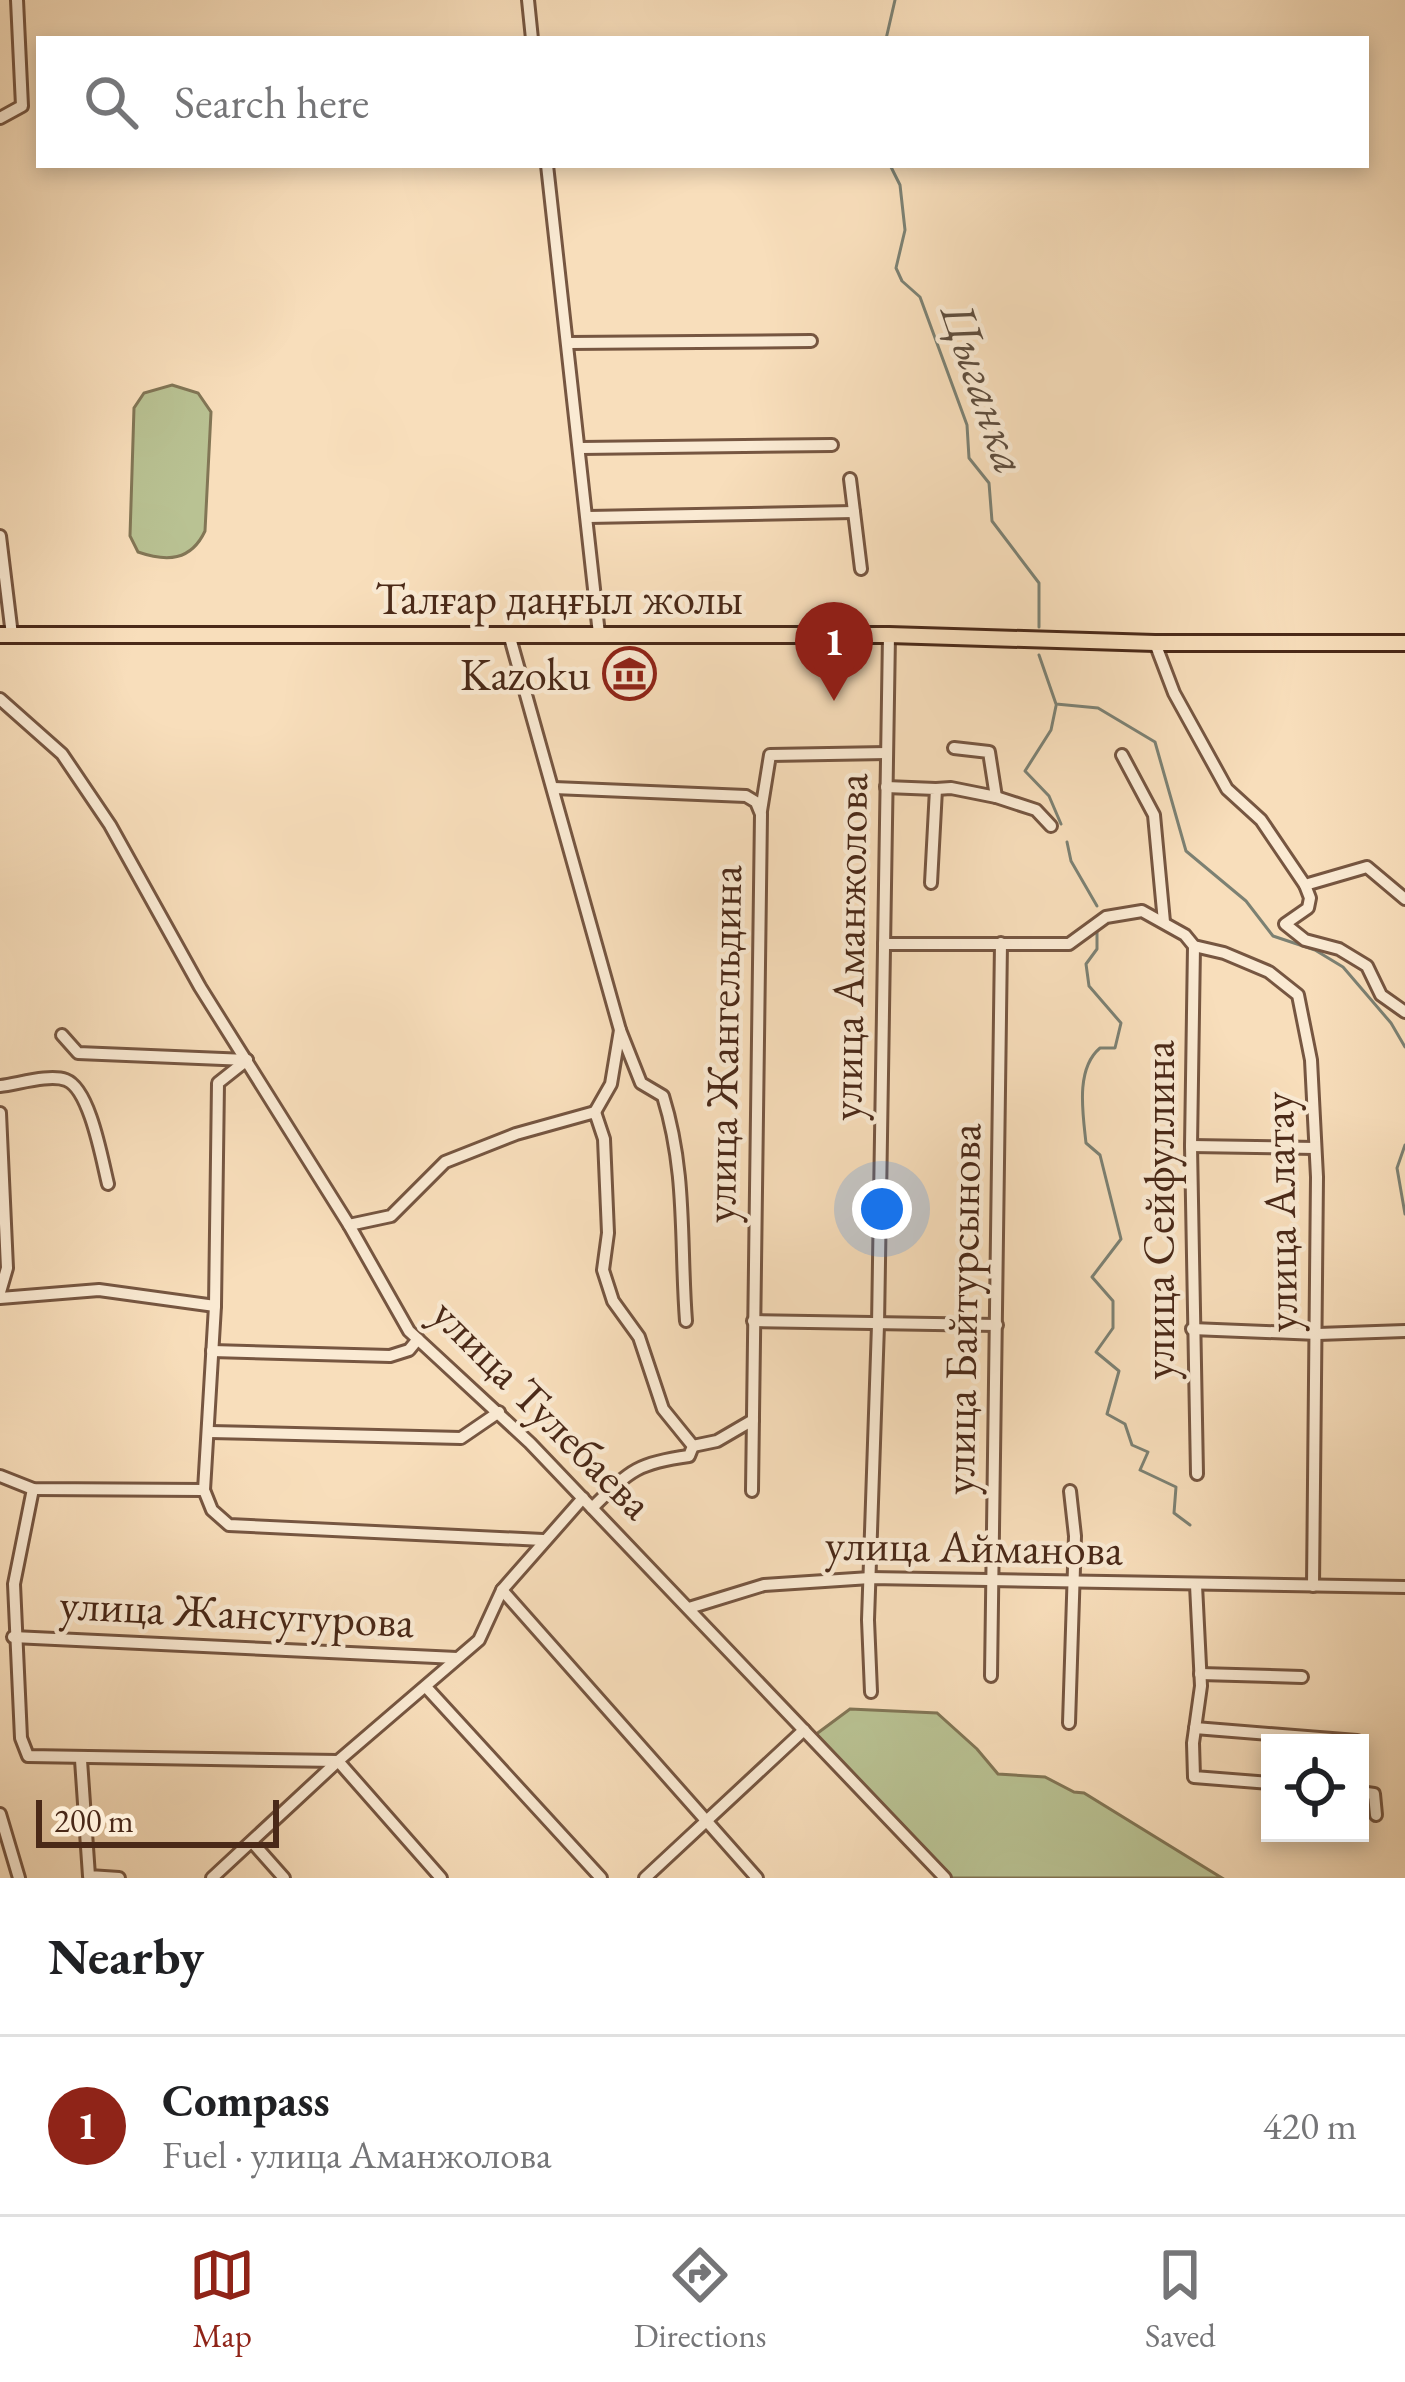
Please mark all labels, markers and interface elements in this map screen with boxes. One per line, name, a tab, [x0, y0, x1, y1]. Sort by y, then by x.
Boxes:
search box	[36, 36, 1369, 168]
icon: search	[78, 69, 144, 135]
text: Search here	[174, 73, 369, 131]
water label: Цыганка	[927, 293, 1043, 482]
street label: Талғар даңғыл жолы	[375, 569, 743, 627]
pin: 1	[795, 602, 873, 701]
place label: Kazoku	[460, 645, 591, 703]
museum icon: Kazoku	[602, 646, 658, 702]
street label: улица Аманжолова	[816, 773, 880, 1121]
street label: улица Жангельдина	[690, 865, 754, 1223]
street label: улица Сейфуллина	[1129, 1040, 1187, 1380]
street label: улица Алатау	[1248, 1091, 1310, 1333]
street label: улица Байтурсынова	[929, 1123, 993, 1495]
your location	[852, 1179, 912, 1239]
street label: улица Тулебаева	[420, 1285, 666, 1531]
street label: улица Айманова	[825, 1514, 1123, 1578]
street label: улица Жансугурова	[58, 1574, 416, 1650]
map controls	[1261, 1734, 1369, 1842]
button: locate	[1261, 1734, 1369, 1842]
scale bar	[36, 1794, 279, 1847]
text: 200 m	[54, 1799, 134, 1842]
text: Nearby	[48, 1923, 204, 1989]
text: Compass	[162, 2071, 330, 2129]
text: 1	[77, 2100, 97, 2151]
text: 420 m	[1263, 2100, 1357, 2151]
text: Fuel · улица Аманжолова	[162, 2129, 552, 2180]
tab: Map	[189, 2242, 255, 2357]
tab: Directions	[634, 2242, 767, 2357]
tab: Saved	[1145, 2242, 1216, 2357]

